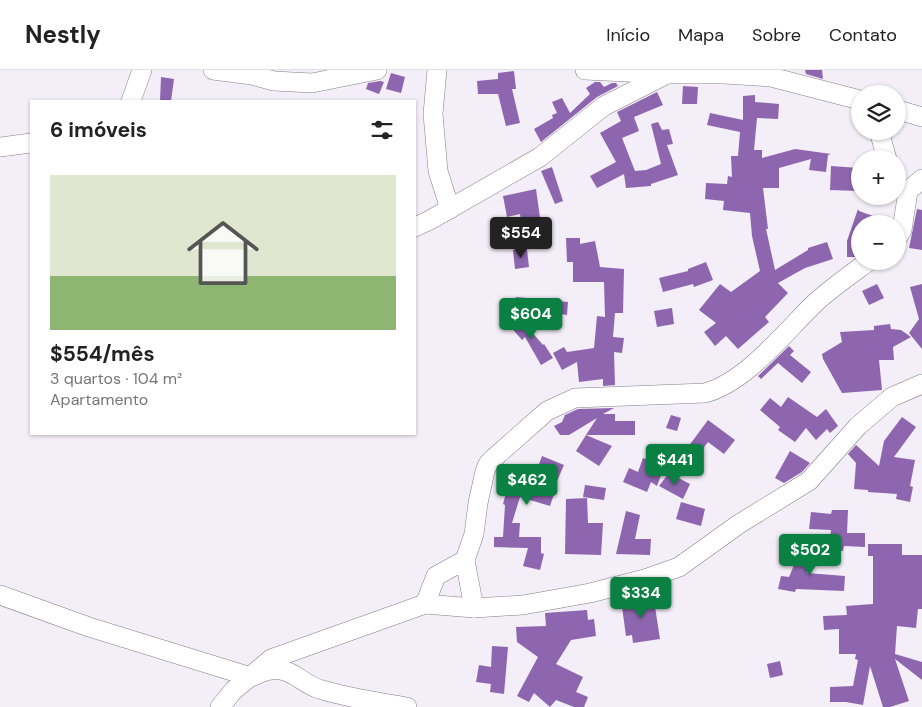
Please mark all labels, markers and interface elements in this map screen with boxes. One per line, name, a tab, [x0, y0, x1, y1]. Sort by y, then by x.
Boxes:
text: Nestly	[25, 19, 101, 50]
text: Início	[606, 23, 650, 47]
text: Mapa	[678, 23, 724, 47]
text: Sobre	[752, 23, 801, 47]
text: Contato	[829, 23, 897, 47]
map controls	[851, 85, 906, 270]
button: layers	[851, 85, 906, 140]
text: 6 imóveis	[50, 116, 147, 144]
icon: filters	[368, 116, 396, 144]
button: +	[851, 150, 906, 205]
icon: home	[178, 208, 268, 298]
button: −	[851, 215, 906, 270]
pin: $554	[491, 216, 551, 259]
text: $554	[501, 222, 541, 243]
pin: $604	[501, 298, 561, 340]
text: $604	[510, 303, 552, 324]
text: $554/mês	[50, 340, 155, 368]
text: 3 quartos · 104 m²	[50, 368, 182, 389]
text: Apartamento	[50, 389, 148, 410]
pin: $441	[645, 444, 705, 486]
text: $441	[657, 449, 693, 470]
pin: $462	[497, 464, 557, 506]
text: $462	[507, 469, 547, 490]
pin: $502	[780, 534, 840, 576]
text: $502	[790, 539, 830, 560]
pin: $334	[611, 576, 671, 619]
text: $334	[621, 582, 661, 603]

